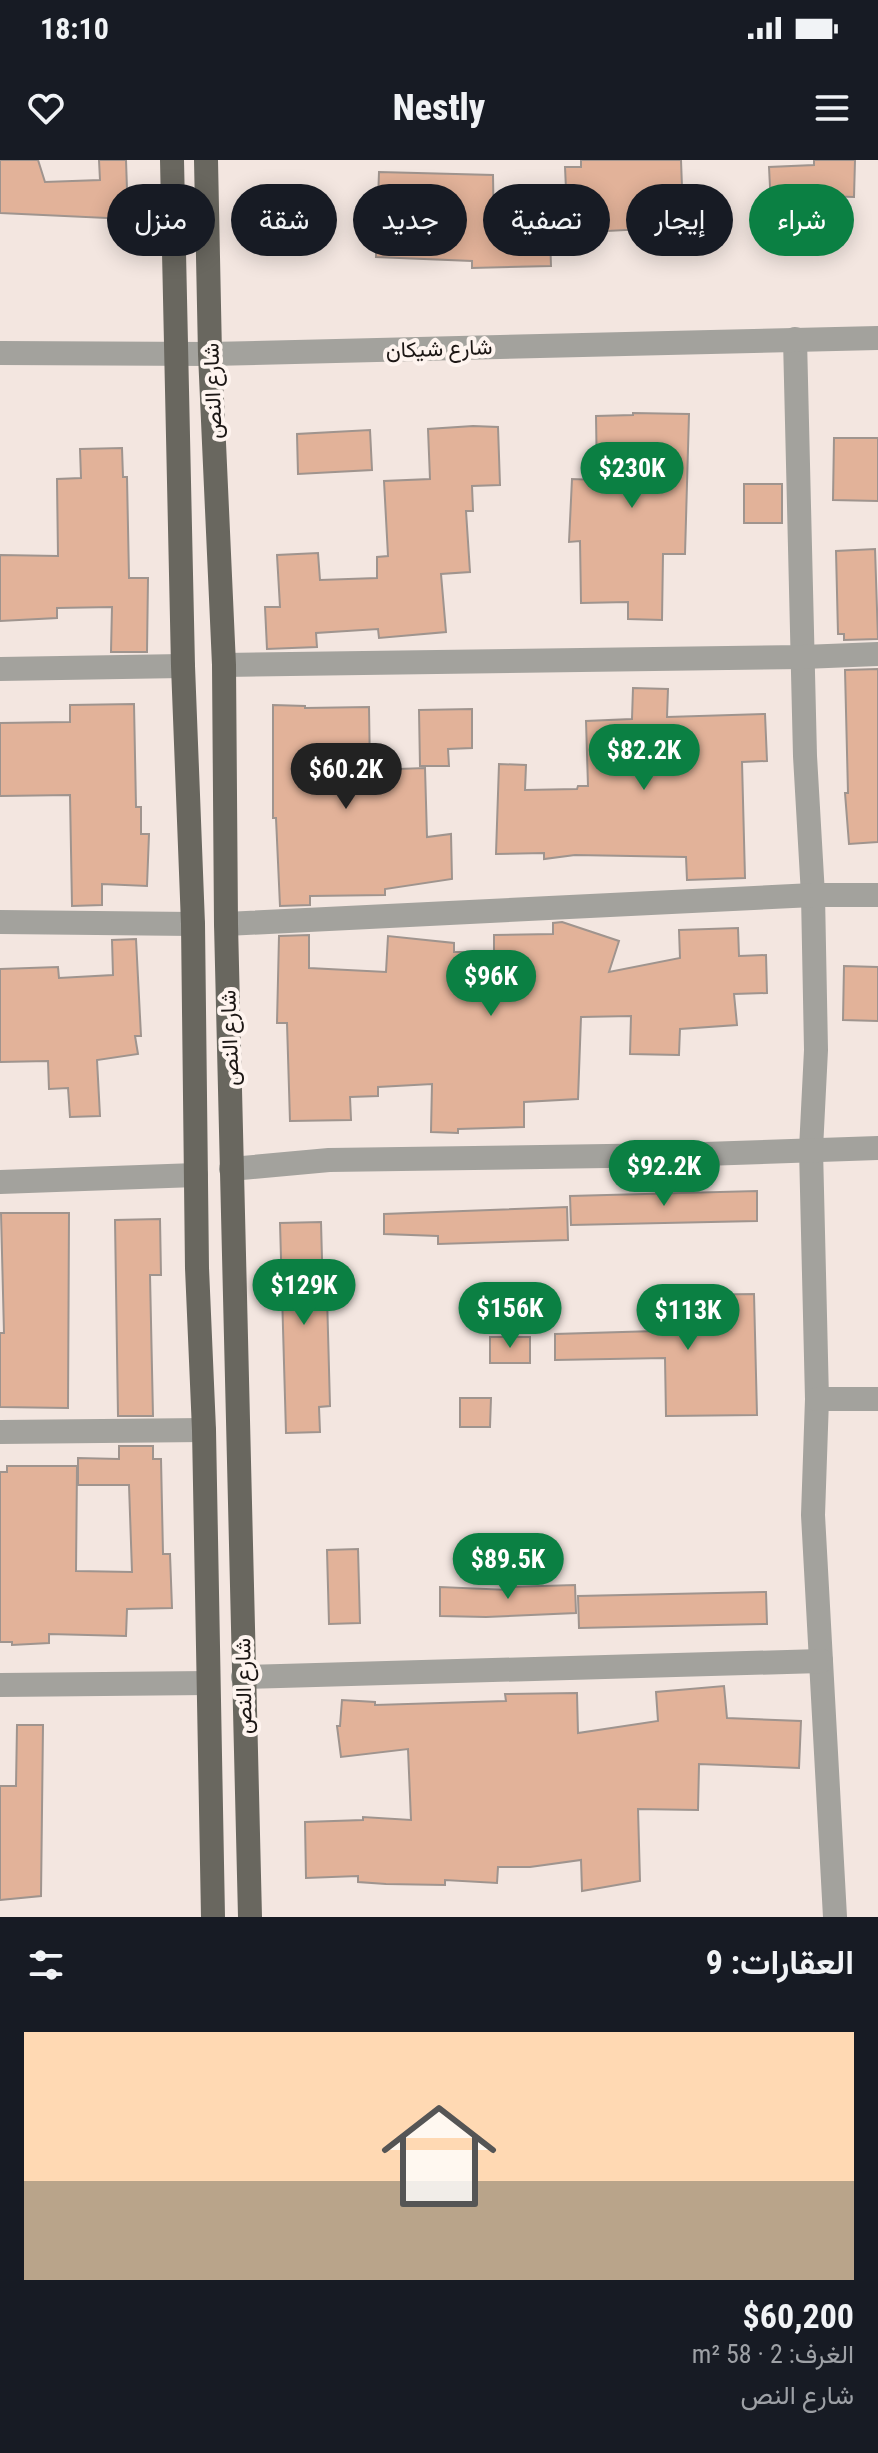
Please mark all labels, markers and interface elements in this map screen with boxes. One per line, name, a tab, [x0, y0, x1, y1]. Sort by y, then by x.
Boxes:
text: 18:10	[40, 11, 109, 46]
icon: heart	[24, 86, 68, 130]
icon: menu	[810, 86, 854, 130]
text: Nestly	[393, 87, 485, 129]
chip: منزل	[107, 184, 215, 256]
chip: شقة	[231, 184, 337, 256]
chip: جديد	[353, 184, 467, 256]
chip: تصفية	[483, 184, 610, 256]
chip: إيجار	[626, 184, 733, 256]
chip: شراء	[749, 184, 854, 256]
street label: شارع شيكان	[385, 334, 493, 365]
street label: شارع النص	[198, 342, 229, 439]
pin: $230K	[576, 442, 688, 510]
text: $230K	[599, 453, 665, 483]
pin: $82.2K	[579, 724, 709, 792]
text: $82.2K	[607, 735, 681, 765]
pin: $60.2K	[281, 743, 411, 811]
text: $60.2K	[309, 754, 383, 784]
pin: $96K	[444, 950, 538, 1018]
text: $96K	[464, 961, 518, 991]
street label: شارع النص	[215, 989, 246, 1086]
pin: $92.2K	[599, 1140, 729, 1208]
text: $92.2K	[627, 1151, 701, 1181]
pin: $129K	[248, 1259, 360, 1327]
text: $129K	[271, 1270, 337, 1300]
pin: $156K	[454, 1282, 566, 1350]
pin: $113K	[632, 1284, 744, 1352]
text: $156K	[477, 1293, 543, 1323]
text: $113K	[655, 1295, 721, 1325]
pin: $89.5K	[443, 1533, 573, 1601]
text: $89.5K	[471, 1544, 545, 1574]
street label: شارع النص	[230, 1638, 259, 1734]
text: العقارات: 9	[706, 1942, 854, 1982]
icon: filters	[24, 1943, 68, 1987]
icon: home	[367, 2084, 511, 2228]
text: $60,200	[743, 2296, 854, 2336]
text: الغرف: 2 · 58 m²	[692, 2339, 854, 2369]
text: شارع النص	[740, 2380, 854, 2410]

